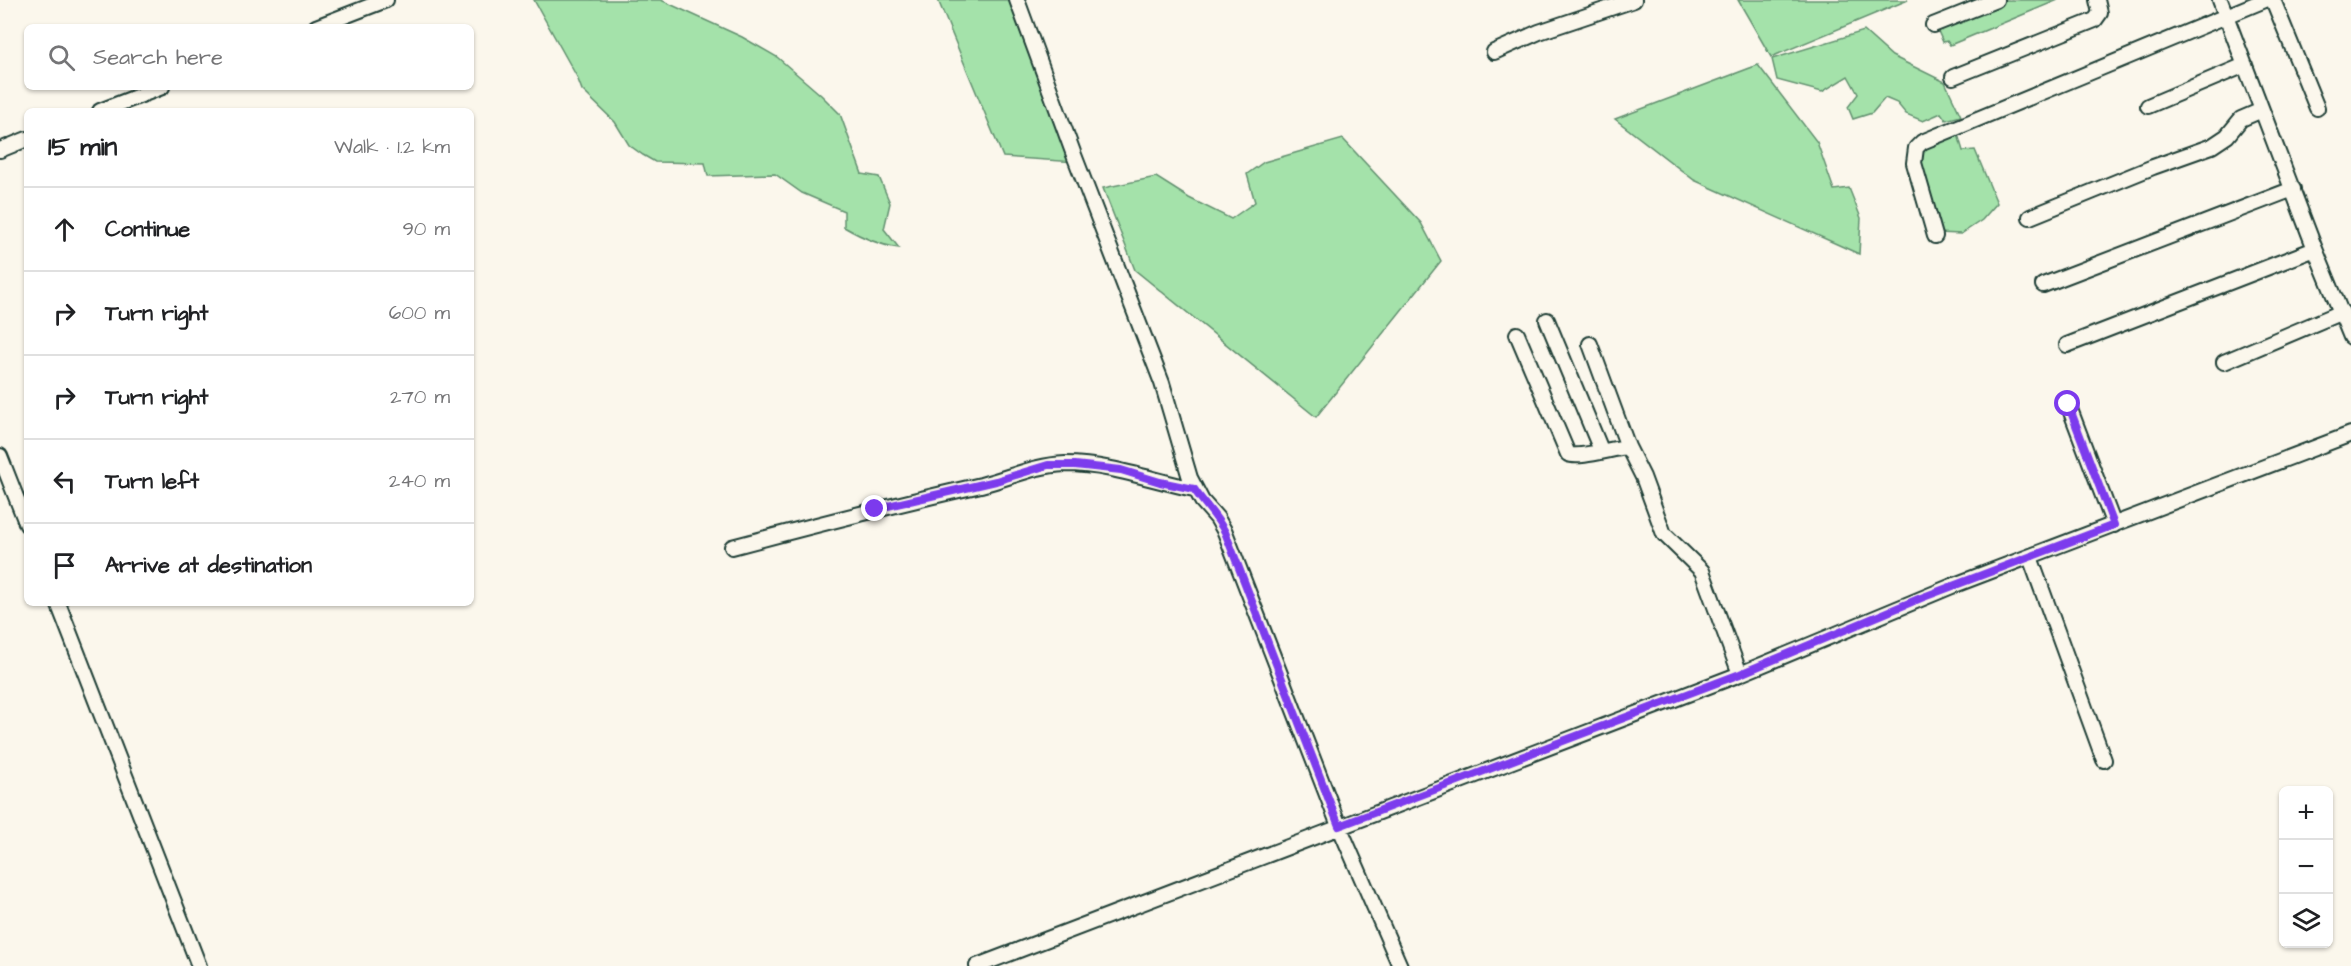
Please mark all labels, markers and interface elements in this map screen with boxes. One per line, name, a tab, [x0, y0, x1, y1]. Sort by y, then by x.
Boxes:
search box	[24, 24, 474, 90]
icon: search	[45, 41, 78, 74]
text: Search here	[93, 42, 223, 73]
text: 15 min	[48, 129, 117, 165]
text: Walk · 1.2 km	[334, 133, 450, 161]
icon: ahead	[48, 213, 81, 246]
text: Continue	[105, 214, 190, 245]
text: 90 m	[402, 215, 450, 243]
icon: right	[48, 297, 81, 330]
text: Turn right	[105, 298, 208, 329]
text: 600 m	[389, 299, 450, 327]
icon: right	[48, 381, 81, 414]
text: Turn right	[105, 382, 208, 413]
text: 270 m	[390, 383, 450, 411]
route start	[2054, 390, 2080, 416]
icon: left	[48, 465, 81, 498]
text: Turn left	[105, 466, 199, 497]
text: 240 m	[389, 467, 450, 495]
route end	[861, 495, 887, 521]
icon: arrive	[48, 549, 81, 582]
text: Arrive at destination	[105, 550, 312, 581]
map controls	[2279, 786, 2333, 948]
button: +	[2279, 786, 2333, 840]
button: −	[2279, 840, 2333, 894]
button: layers	[2279, 894, 2333, 948]

